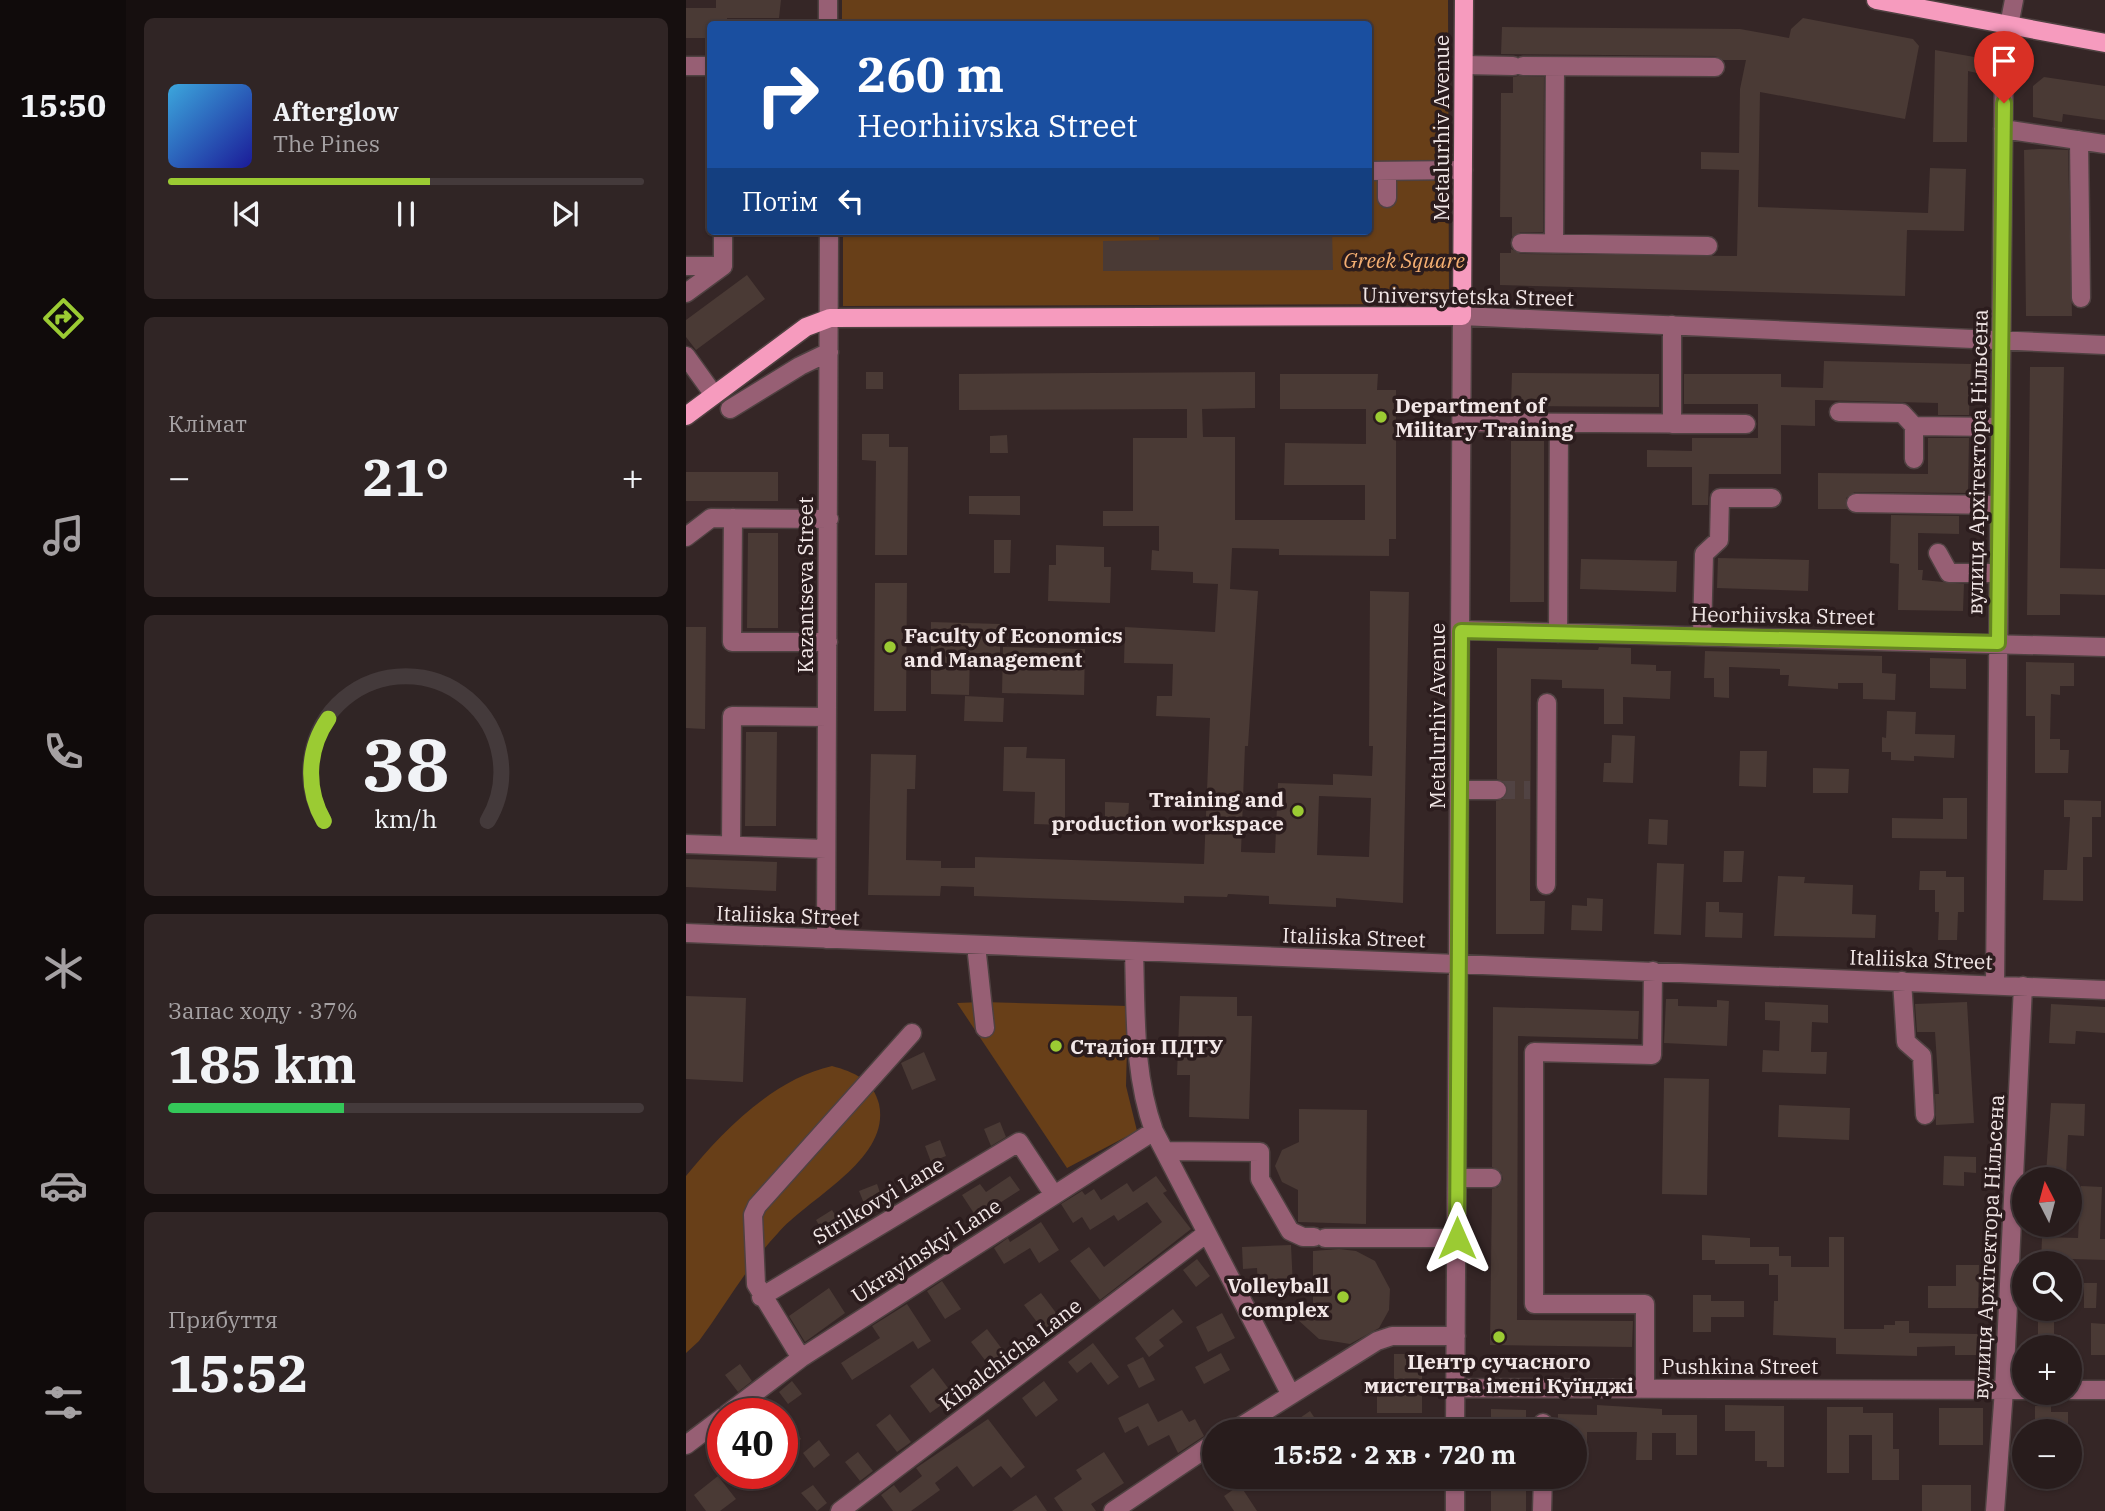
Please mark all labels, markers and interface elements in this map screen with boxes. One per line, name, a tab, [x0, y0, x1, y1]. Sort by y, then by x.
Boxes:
pin	[1974, 31, 2034, 103]
street label: Metalurhiv Avenue	[1427, 35, 1455, 221]
text: 260 m	[857, 42, 1004, 105]
icon: arrive	[1985, 42, 2023, 80]
icon: right	[742, 49, 833, 140]
text: 15:50	[20, 84, 106, 126]
text: Afterglow	[273, 94, 399, 128]
text: Heorhiivska Street	[857, 104, 1138, 146]
text: The Pines	[273, 128, 380, 158]
icon: left	[832, 182, 870, 220]
text: Потім	[742, 184, 818, 218]
icon: previous	[228, 195, 266, 233]
icon: pause	[387, 195, 425, 233]
icon: next	[546, 195, 584, 233]
park label: Greek Square	[1343, 246, 1465, 274]
street label: Universytetska Street	[1362, 280, 1574, 312]
icon: directions	[39, 294, 88, 343]
street label: вулиця Архітектора Нільсена	[1960, 309, 1994, 615]
place label: Department of Military Training	[1395, 391, 1574, 443]
text: Клімат	[168, 408, 247, 438]
marker: Department of Military Training	[1373, 409, 1389, 425]
text: 21°	[363, 443, 449, 510]
text: −	[168, 452, 191, 501]
text: +	[621, 452, 644, 501]
street label: Kazantseva Street	[791, 497, 819, 673]
icon: music	[39, 511, 88, 560]
street label: Heorhiivska Street	[1691, 599, 1875, 631]
place label: Faculty of Economics and Management	[904, 621, 1123, 673]
street label: Metalurhiv Avenue	[1423, 623, 1451, 809]
marker: Faculty of Economics and Management	[882, 639, 898, 655]
text: 38	[362, 717, 450, 812]
icon: phone	[39, 727, 88, 776]
place label: Training and production workspace	[1051, 785, 1284, 837]
text: km/h	[374, 802, 438, 835]
marker: Training and production workspace	[1290, 803, 1306, 819]
street label: Italiiska Street	[716, 899, 860, 931]
street label: Italiiska Street	[1282, 921, 1426, 953]
street label: Italiiska Street	[1849, 943, 1993, 975]
icon: climate	[39, 944, 88, 993]
text: Запас ходу · 37%	[168, 995, 358, 1025]
text: 185 km	[168, 1030, 357, 1097]
place label: Стадіон ПДТУ	[1070, 1032, 1224, 1060]
marker: Стадіон ПДТУ	[1048, 1038, 1064, 1054]
street label: вулиця Архітектора Нільсена	[1966, 1094, 2010, 1400]
street label: Strilkovyi Lane	[807, 1150, 949, 1250]
icon: car	[39, 1161, 88, 1210]
north arrow	[2012, 1167, 2082, 1237]
map controls	[2012, 1167, 2082, 1489]
street label: Ukrayinskyi Lane	[846, 1191, 1006, 1309]
position arrow	[1420, 1201, 1494, 1275]
button: search	[2012, 1251, 2082, 1321]
place label: Volleyball complex	[1227, 1271, 1330, 1323]
marker: Volleyball complex	[1335, 1289, 1351, 1305]
street label: Kibalchicha Lane	[933, 1291, 1087, 1417]
text: Прибуття	[168, 1304, 278, 1334]
marker: Центр сучасного мистецтва імені Куїнджі	[1491, 1329, 1507, 1345]
button: +	[2012, 1335, 2082, 1405]
text: 15:52	[168, 1339, 309, 1406]
place label: Центр сучасного мистецтва імені Куїнджі	[1364, 1347, 1634, 1399]
street label: Pushkina Street	[1661, 1352, 1819, 1380]
icon: filters	[39, 1378, 88, 1427]
speed limit sign: 40	[707, 1398, 798, 1489]
button: −	[2012, 1419, 2082, 1489]
text: 15:52 · 2 хв · 720 m	[1273, 1437, 1516, 1471]

